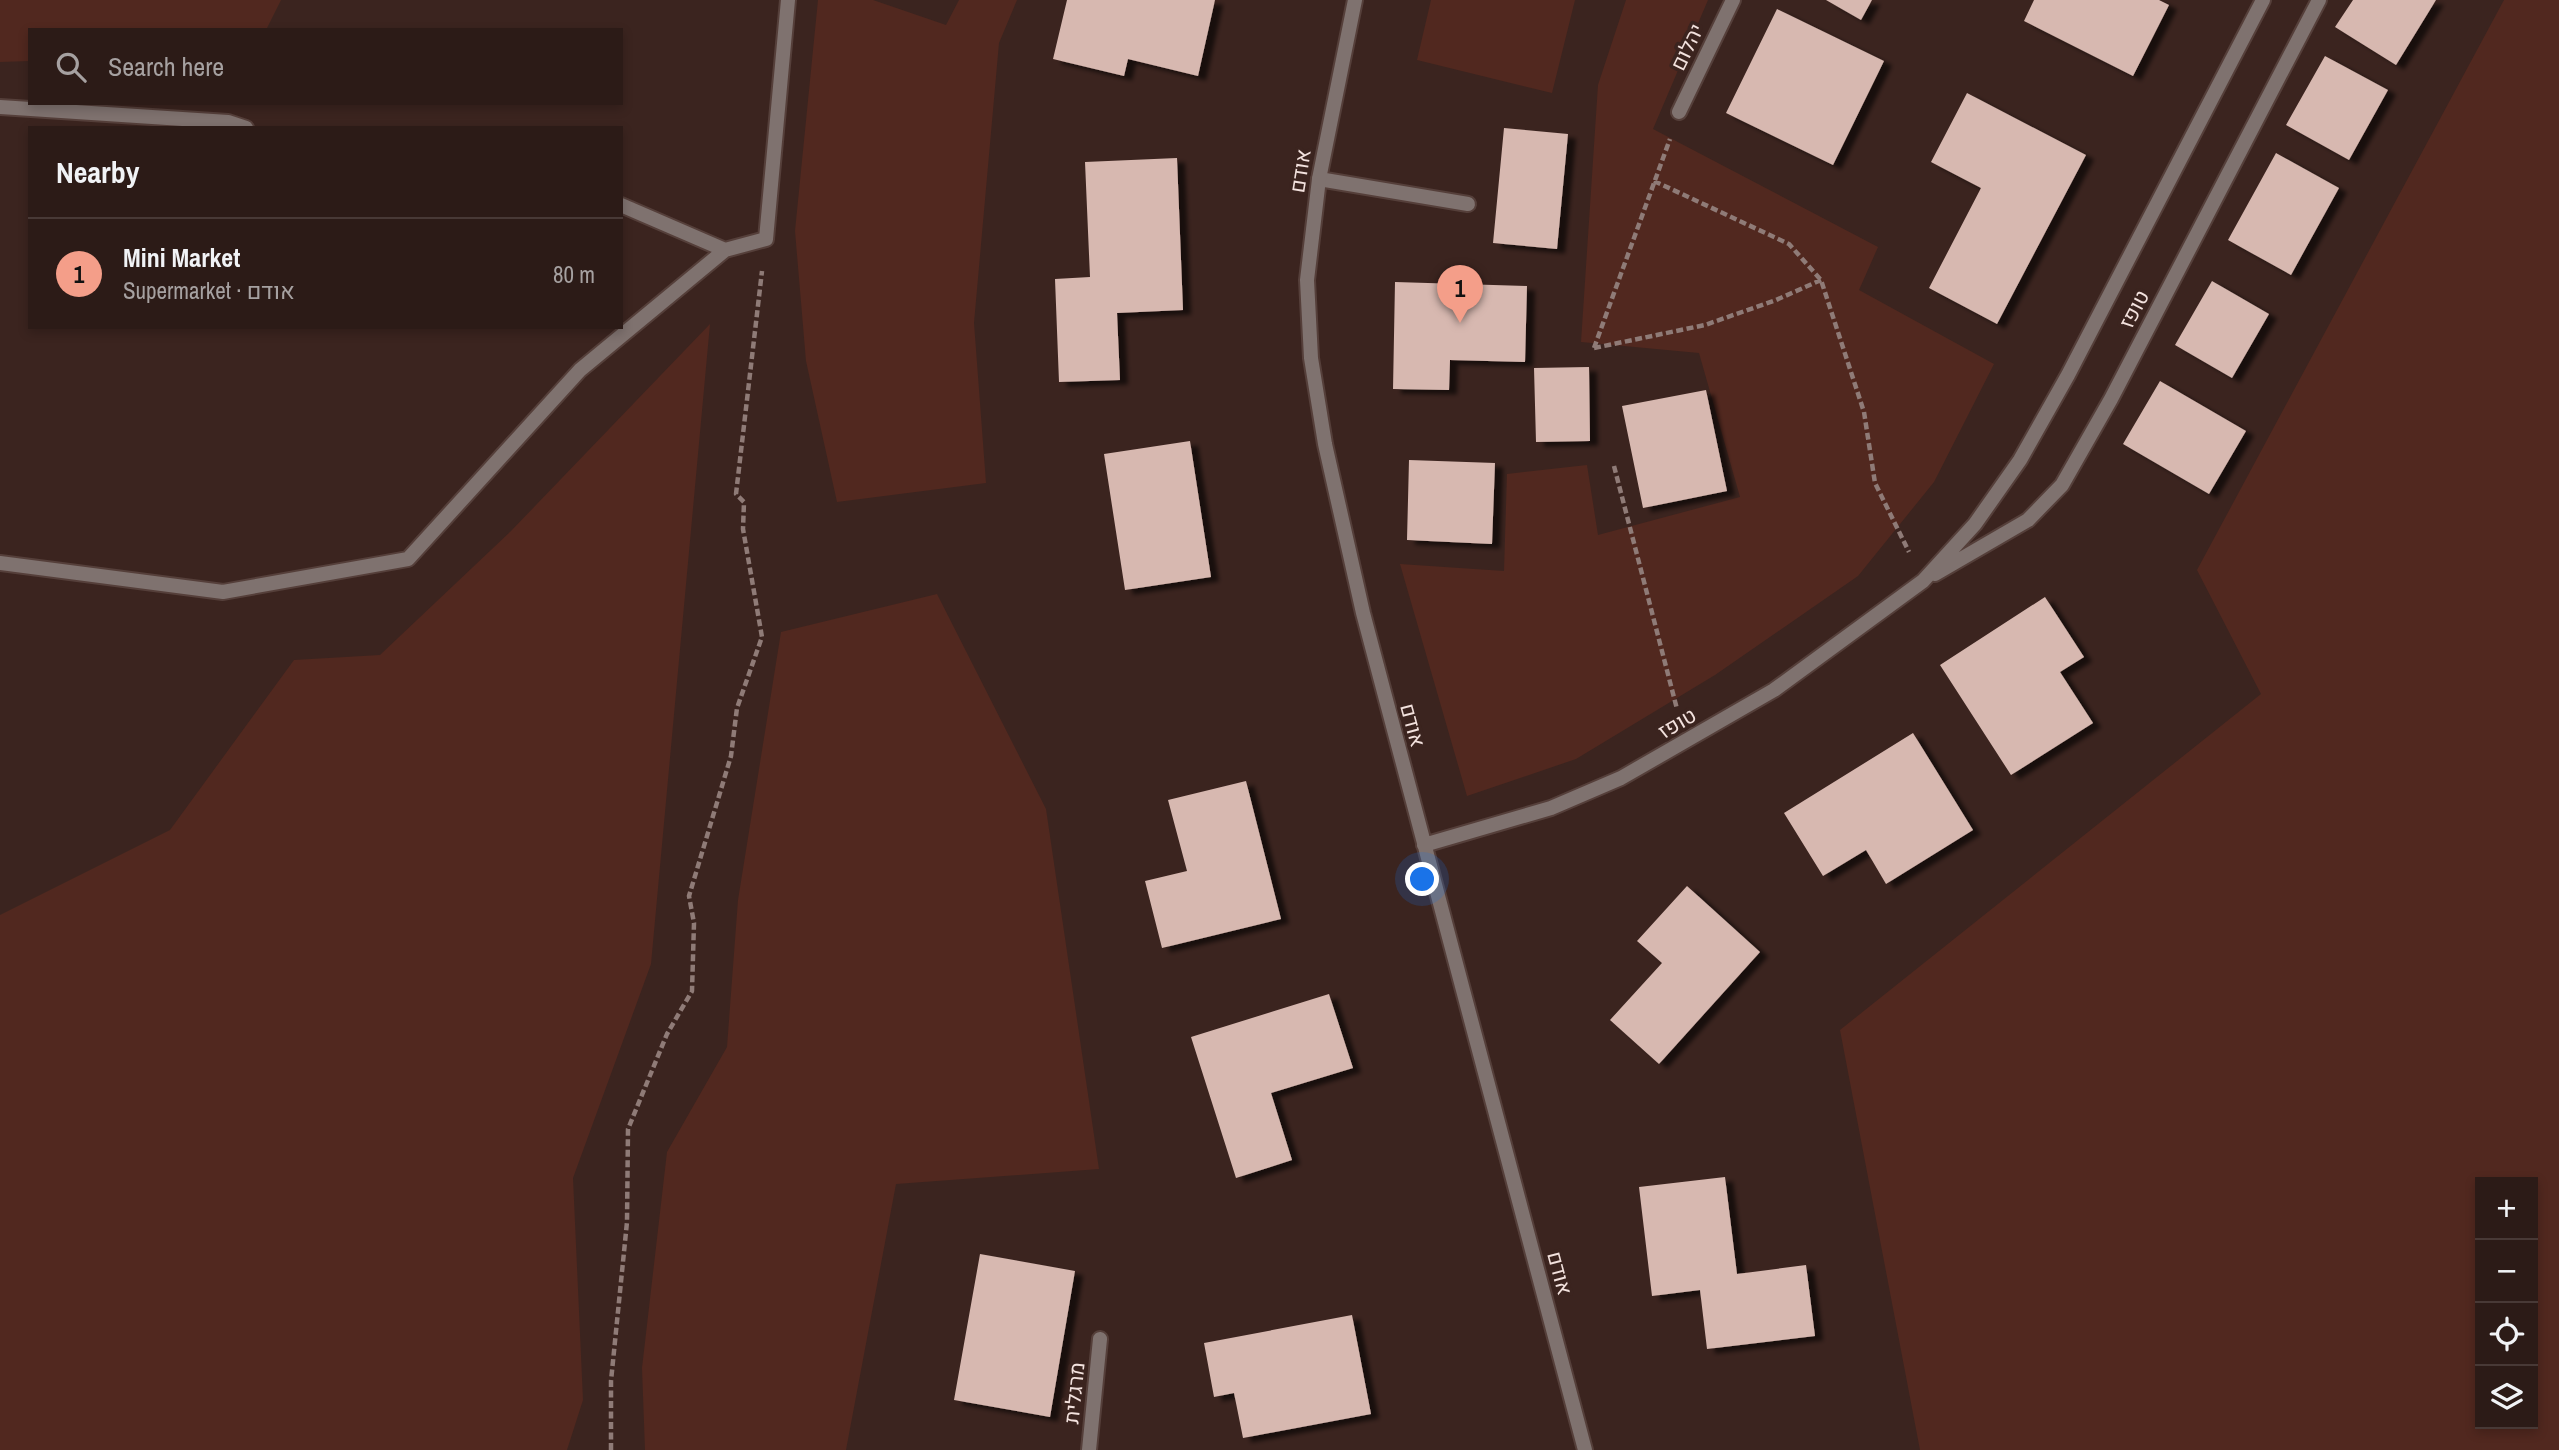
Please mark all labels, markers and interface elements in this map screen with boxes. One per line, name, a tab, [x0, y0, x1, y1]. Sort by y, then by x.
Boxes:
street label: יהלום	[1663, 19, 1711, 75]
search box	[28, 28, 623, 105]
icon: search	[52, 48, 90, 86]
text: Search here	[108, 49, 224, 84]
street label: אודם	[1282, 147, 1318, 195]
text: Nearby	[56, 152, 139, 192]
text: Mini Market	[123, 240, 240, 275]
text: 1	[74, 259, 84, 290]
text: 80 m	[553, 259, 595, 290]
pin: 1	[1437, 265, 1483, 323]
text: Supermarket · אודם	[123, 275, 295, 306]
street label: טופז	[2112, 285, 2156, 333]
street label: אודם	[1393, 700, 1433, 750]
street label: טופז	[1653, 701, 1701, 745]
your location	[1405, 862, 1439, 896]
map controls	[2475, 1177, 2538, 1429]
button: +	[2475, 1177, 2538, 1240]
button: −	[2475, 1240, 2538, 1303]
street label: אודם	[1540, 1248, 1580, 1298]
button: locate	[2475, 1303, 2538, 1366]
street label: מרגלית	[1056, 1361, 1092, 1425]
button: layers	[2475, 1366, 2538, 1429]

